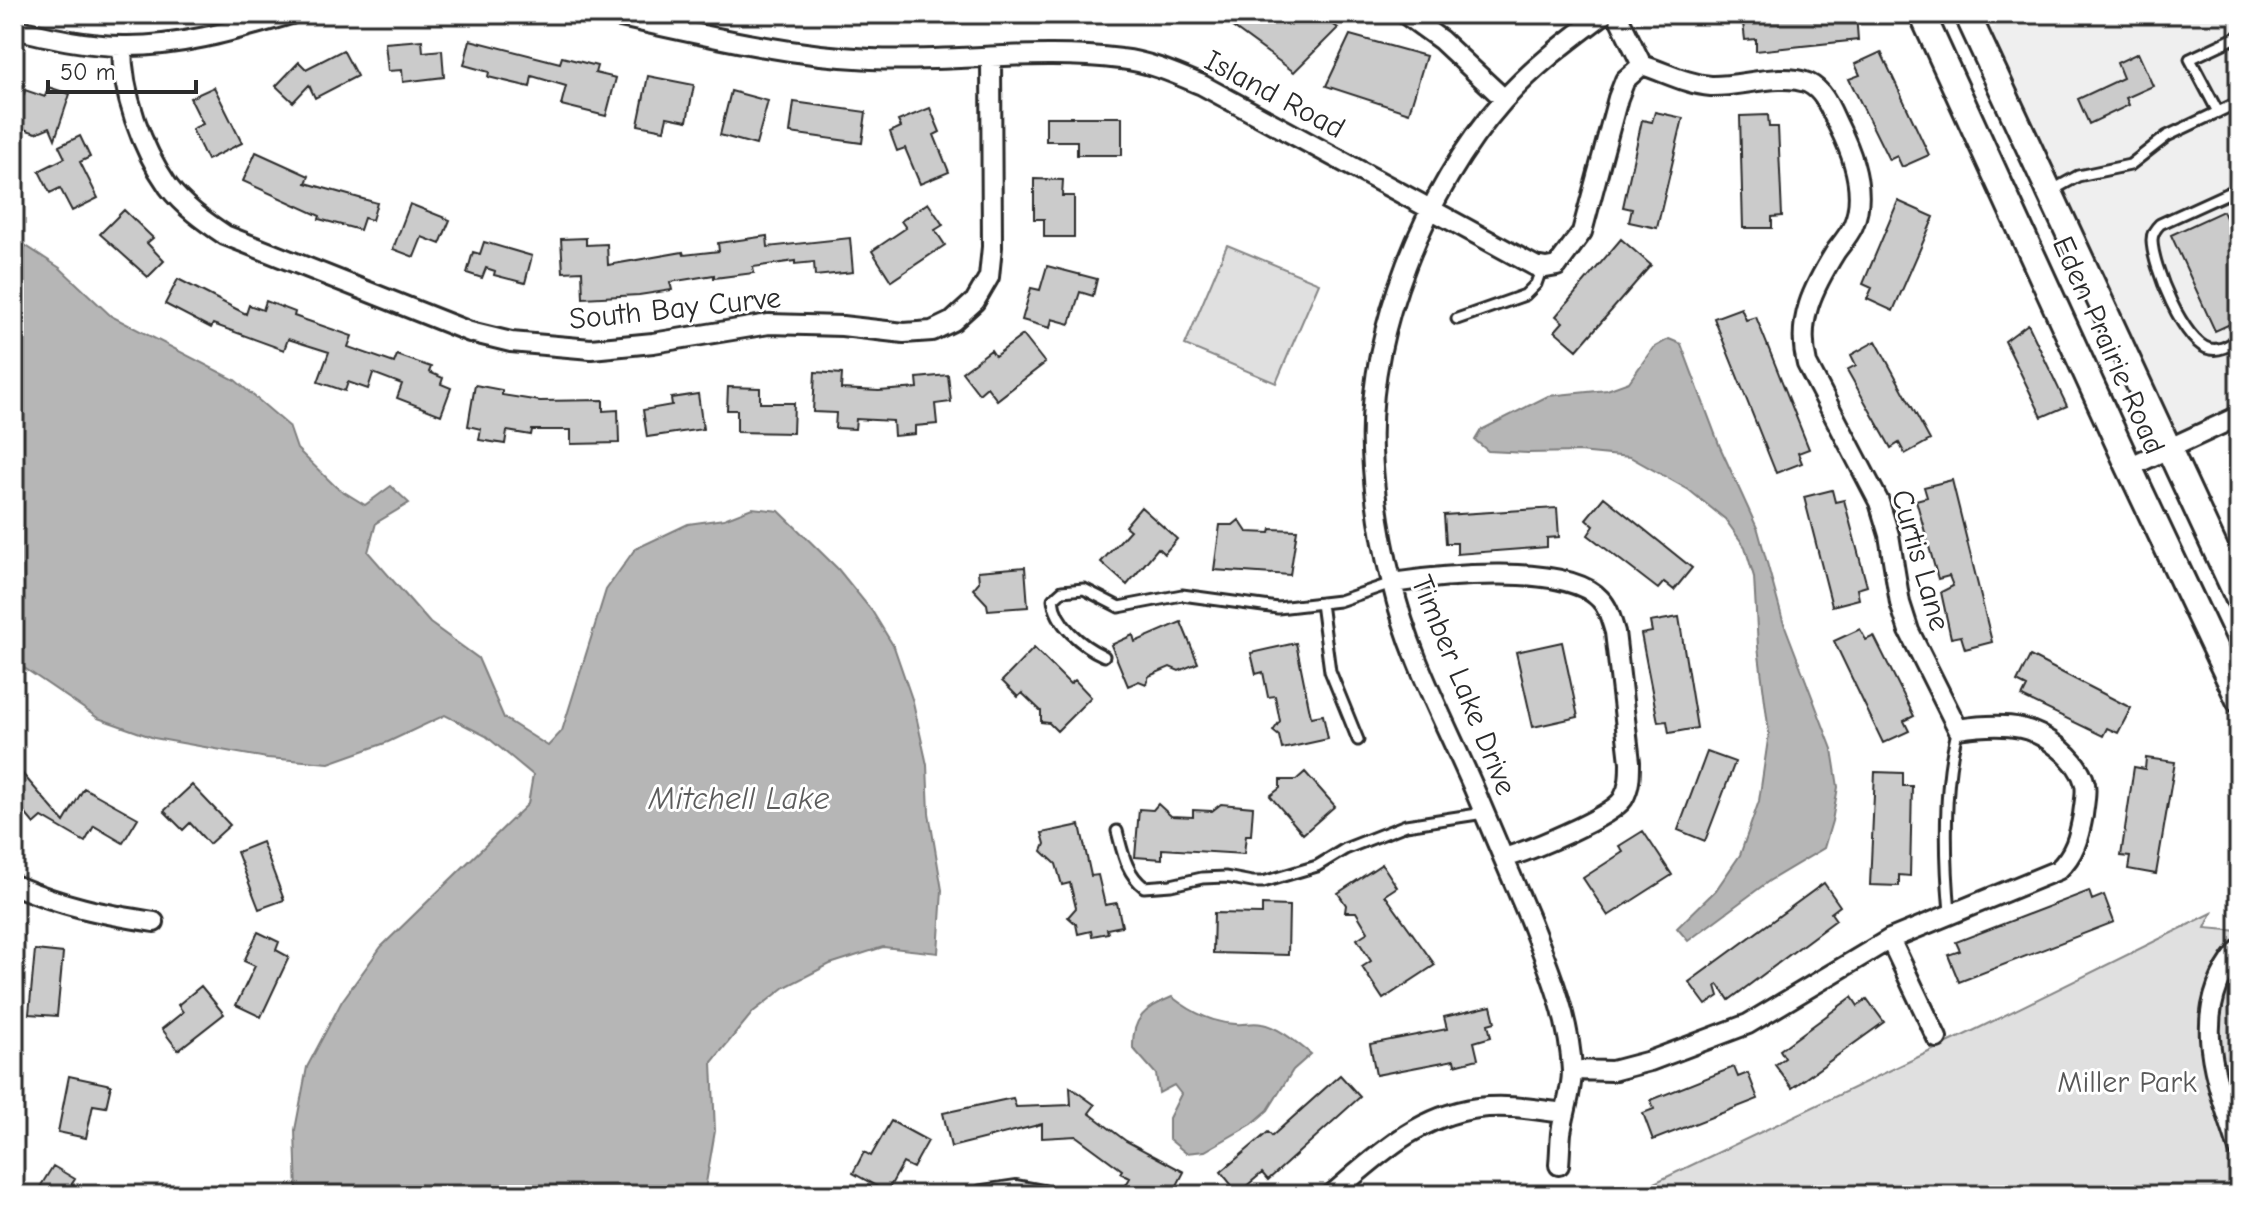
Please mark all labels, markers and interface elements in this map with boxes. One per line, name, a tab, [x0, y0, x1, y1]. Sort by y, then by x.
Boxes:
street label: Island Road	[1199, 43, 1351, 146]
scale bar	[48, 44, 196, 94]
text: 50 m	[60, 58, 116, 86]
street label: Eden Prairie Road	[2045, 231, 2172, 459]
street label: South Bay Curve	[568, 280, 783, 337]
street label: Curtis Lane	[1884, 486, 1957, 635]
street label: Timber Lake Drive	[1404, 570, 1524, 800]
water label: Mitchell Lake	[648, 780, 830, 817]
park label: Miller Park	[2057, 1065, 2197, 1100]

